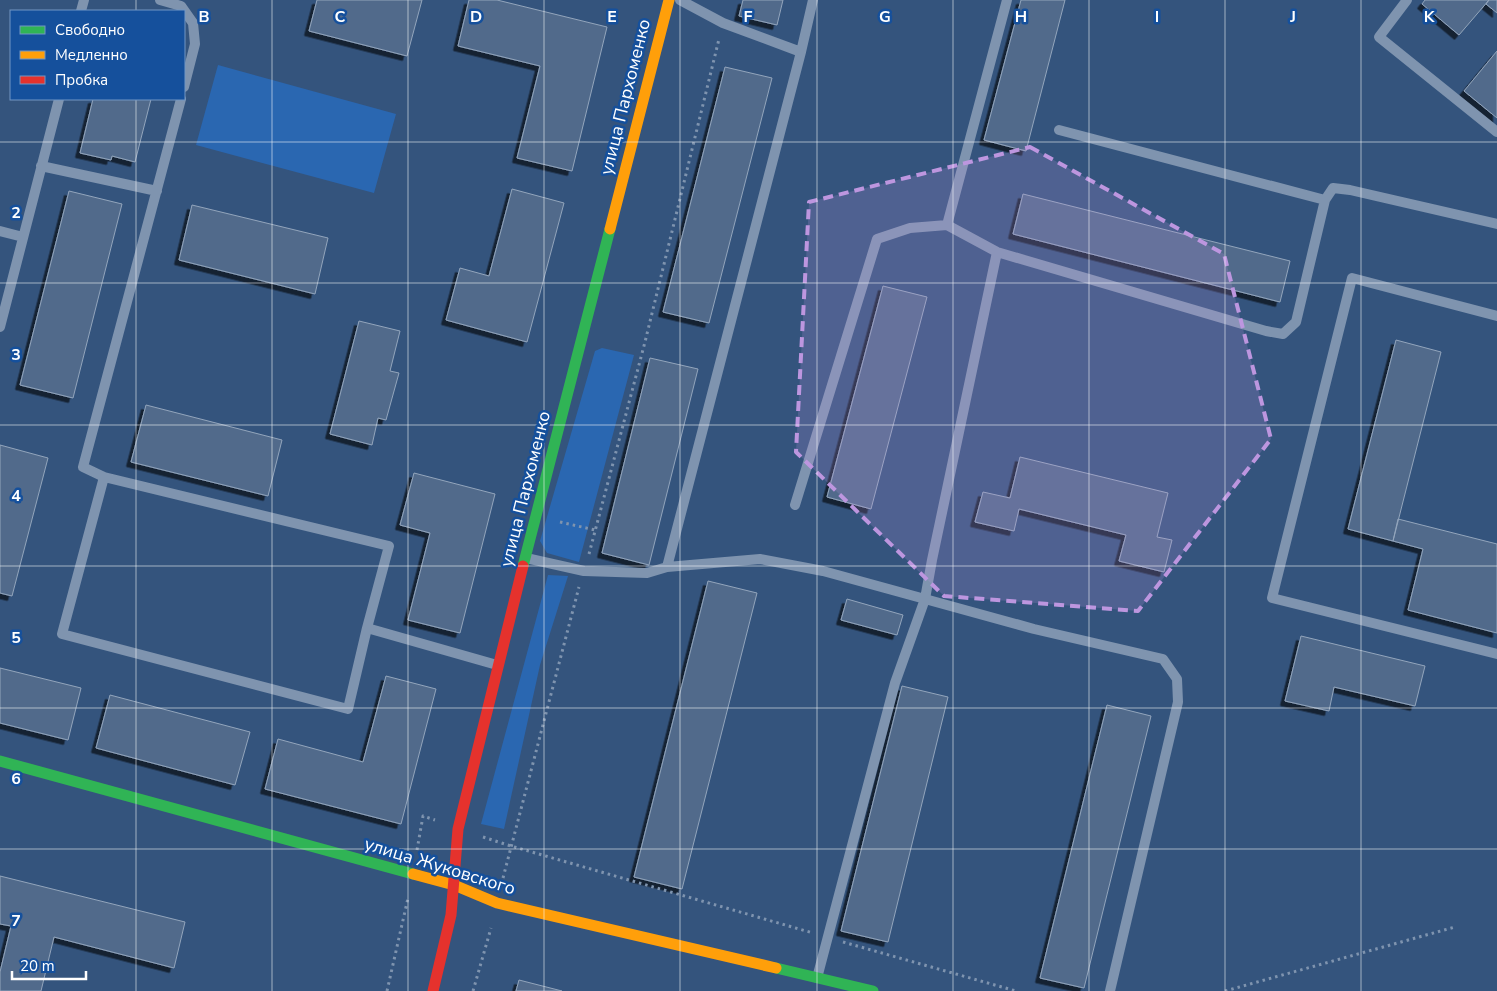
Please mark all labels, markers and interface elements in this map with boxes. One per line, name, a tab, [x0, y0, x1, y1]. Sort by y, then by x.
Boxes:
text: B	[198, 6, 210, 28]
text: C	[335, 6, 346, 28]
text: D	[470, 6, 482, 28]
text: E	[607, 6, 617, 28]
text: F	[744, 6, 753, 28]
text: G	[879, 6, 891, 28]
text: H	[1015, 6, 1027, 28]
text: I	[1155, 6, 1159, 28]
text: J	[1289, 6, 1296, 28]
text: K	[1424, 6, 1436, 28]
legend	[10, 10, 185, 100]
street label: улица Пархоменко	[594, 16, 656, 178]
text: Свободно	[55, 20, 125, 40]
text: Медленно	[55, 45, 128, 65]
text: Пробка	[55, 70, 108, 90]
text: 2	[11, 202, 21, 224]
text: 3	[11, 344, 21, 366]
street label: улица Пархоменко	[494, 408, 556, 570]
text: 4	[11, 485, 21, 507]
text: 5	[11, 627, 21, 649]
text: 6	[11, 768, 21, 790]
street label: улица Жуковского	[361, 832, 519, 900]
text: 7	[11, 910, 21, 932]
scale bar	[12, 948, 86, 980]
text: 20 m	[20, 956, 55, 976]

